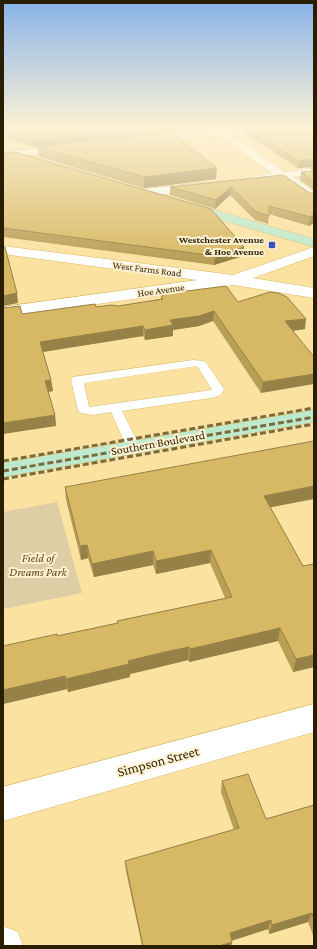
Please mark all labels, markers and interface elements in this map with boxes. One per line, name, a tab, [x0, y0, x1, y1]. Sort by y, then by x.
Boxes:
place label: Westchester Avenue & Hoe Avenue	[178, 234, 264, 257]
marker: Westchester Avenue & Hoe Avenue	[267, 240, 277, 250]
street label: West Farms Road	[112, 259, 183, 279]
street label: Hoe Avenue	[137, 281, 186, 299]
street label: Southern Boulevard	[110, 428, 207, 458]
park label: Field of Dreams Park	[9, 551, 68, 579]
street label: Simpson Street	[115, 742, 201, 780]

